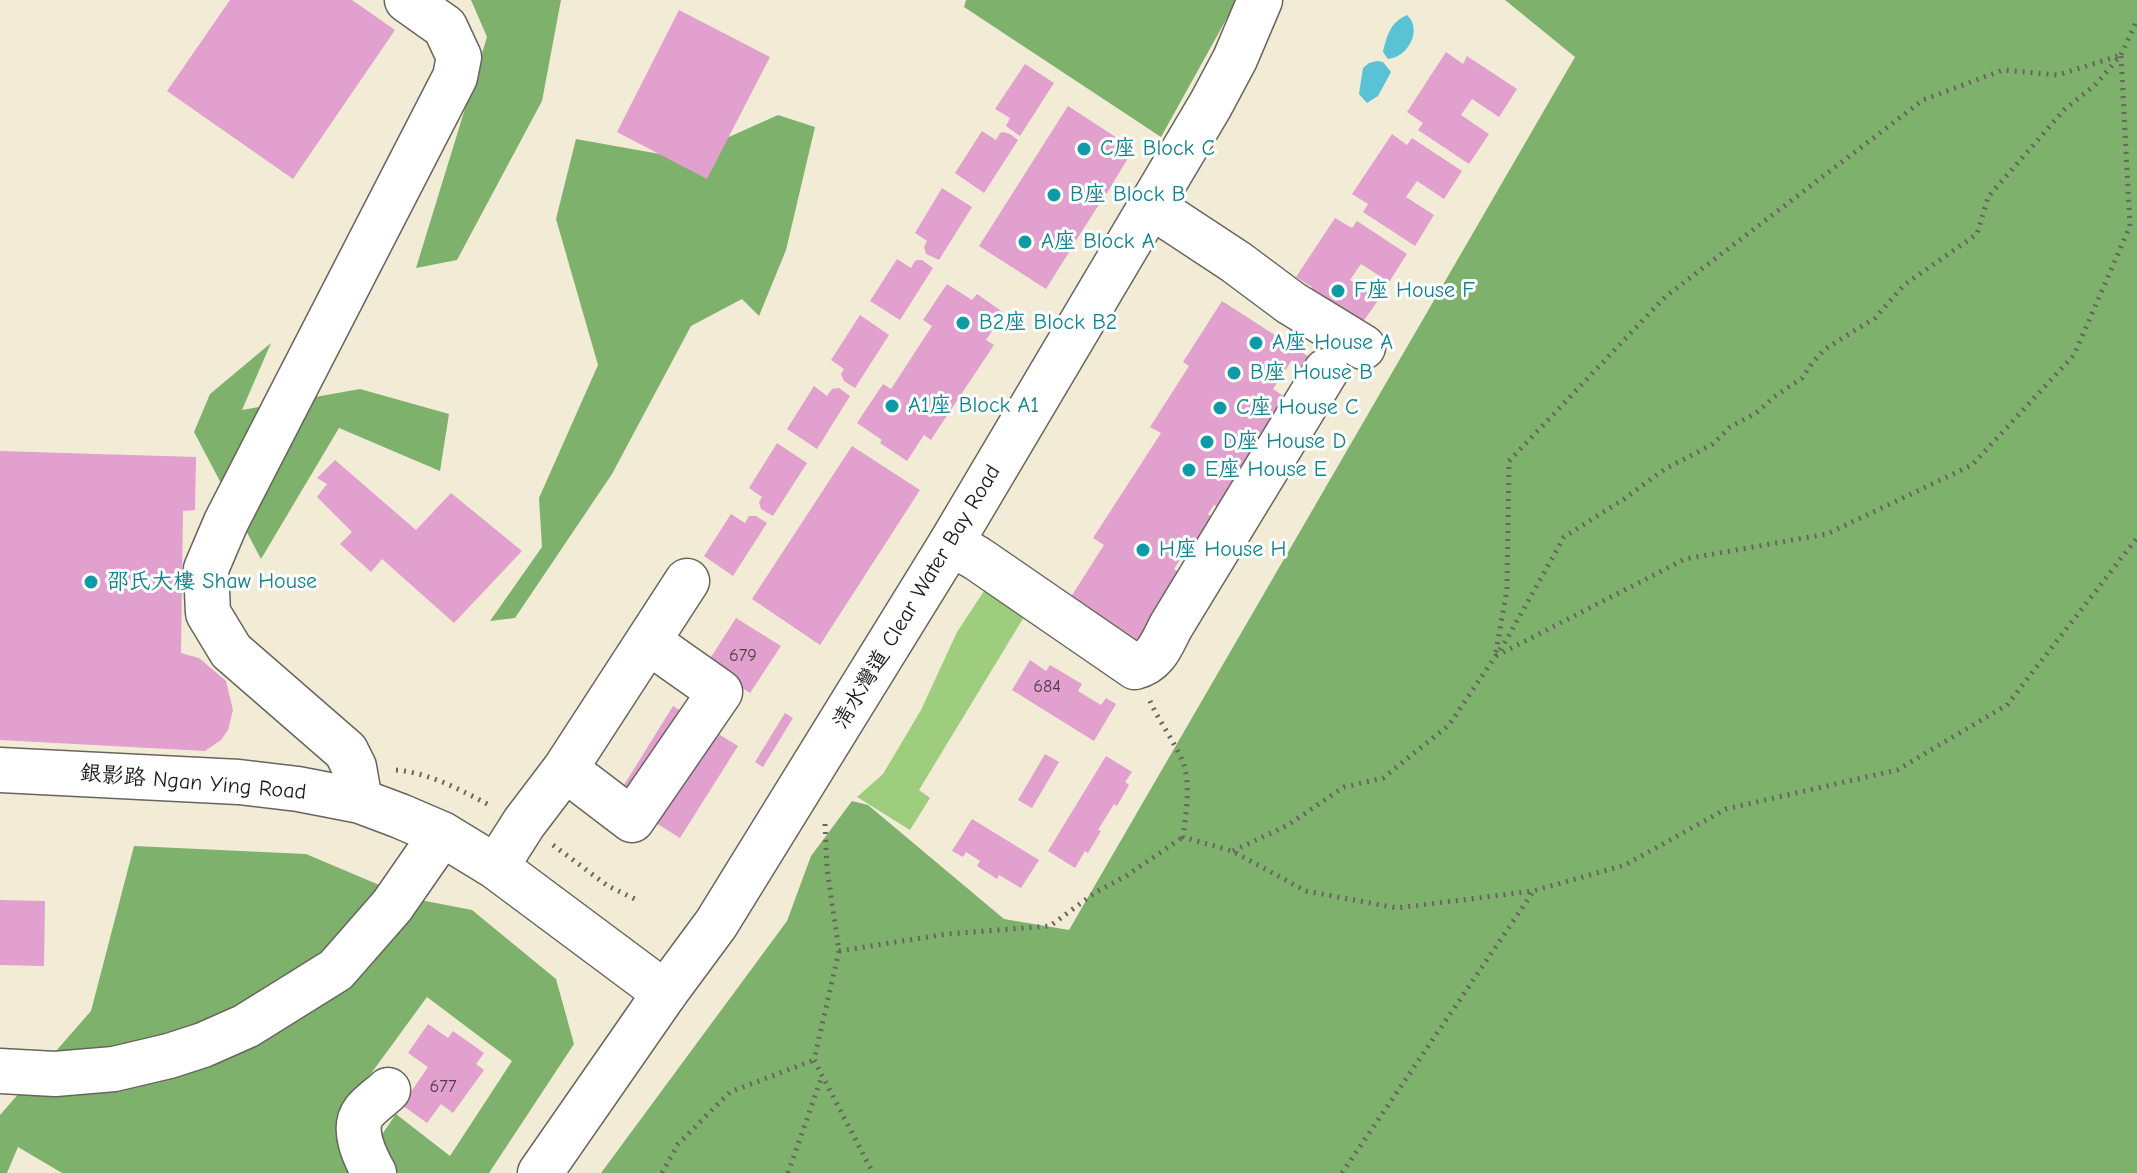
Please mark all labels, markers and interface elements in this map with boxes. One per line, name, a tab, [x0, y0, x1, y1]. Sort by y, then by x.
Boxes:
place label: C座 Block C	[1100, 136, 1215, 162]
marker: C座 Block C	[1075, 140, 1093, 158]
place label: B座 Block B	[1070, 182, 1185, 208]
marker: B座 Block B	[1045, 186, 1063, 204]
place label: A座 Block A	[1041, 229, 1155, 255]
marker: A座 Block A	[1016, 233, 1034, 251]
place label: F座 House F	[1354, 278, 1475, 304]
marker: F座 House F	[1329, 282, 1347, 300]
place label: B2座 Block B2	[979, 310, 1117, 336]
marker: B2座 Block B2	[954, 314, 972, 332]
place label: A座 House A	[1272, 330, 1393, 356]
marker: A座 House A	[1247, 334, 1265, 352]
place label: B座 House B	[1250, 360, 1373, 386]
marker: B座 House B	[1225, 364, 1243, 382]
place label: A1座 Block A1	[908, 393, 1039, 419]
place label: C座 House C	[1236, 395, 1359, 421]
marker: A1座 Block A1	[883, 397, 901, 415]
marker: C座 House C	[1211, 399, 1229, 417]
place label: D座 House D	[1223, 429, 1346, 455]
marker: D座 House D	[1198, 433, 1216, 451]
place label: E座 House E	[1205, 457, 1327, 483]
street label: 清水灣道 Clear Water Bay Road	[828, 460, 1006, 734]
marker: E座 House E	[1180, 461, 1198, 479]
place label: H座 House H	[1159, 537, 1286, 563]
marker: H座 House H	[1134, 541, 1152, 559]
place label: 邵氏大樓 Shaw House	[107, 569, 317, 595]
marker: 邵氏大樓 Shaw House	[82, 573, 100, 591]
house number: 679	[729, 645, 757, 667]
house number: 684	[1033, 676, 1061, 698]
street label: 銀影路 Ngan Ying Road	[79, 760, 307, 806]
house number: 677	[430, 1076, 456, 1098]

